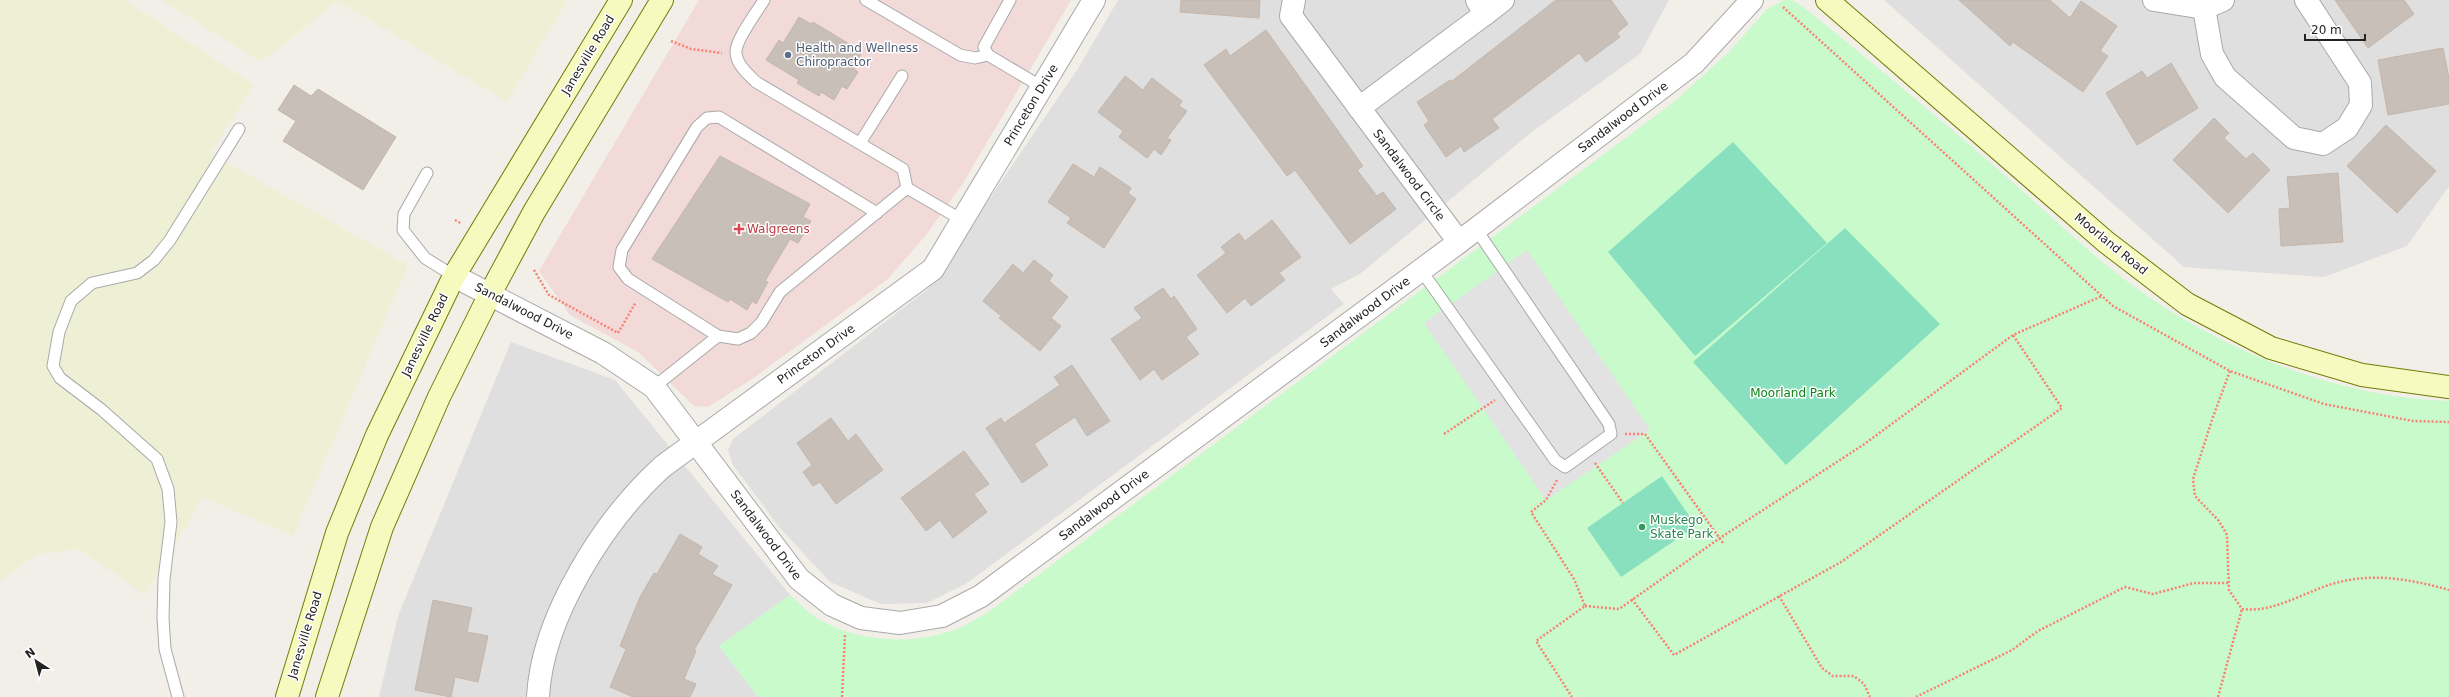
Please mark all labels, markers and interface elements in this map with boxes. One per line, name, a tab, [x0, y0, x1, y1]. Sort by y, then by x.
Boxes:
street label: Janesville Road	[558, 13, 617, 98]
scale bar	[2305, 16, 2365, 42]
text: 20 m	[2311, 23, 2342, 37]
place label: Health and Wellness Chiropractor	[796, 41, 918, 69]
marker: Health and Wellness Chiropractor	[783, 50, 793, 60]
street label: Princeton Drive	[1001, 62, 1061, 148]
street label: Sandalwood Drive	[1575, 79, 1671, 155]
street label: Sandalwood Circle	[1370, 127, 1448, 223]
street label: Moorland Road	[2072, 210, 2150, 278]
place label: Walgreens	[747, 222, 810, 236]
marker: Walgreens	[734, 224, 744, 234]
street label: Sandalwood Drive	[1317, 274, 1413, 350]
street label: Sandalwood Drive	[472, 280, 576, 342]
street label: Janesville Road	[398, 291, 451, 380]
street label: Princeton Drive	[775, 321, 857, 387]
park label: Moorland Park	[1750, 386, 1836, 400]
street label: Sandalwood Drive	[1056, 467, 1152, 543]
street label: Sandalwood Drive	[728, 487, 804, 583]
place label: Muskego Skate Park	[1650, 513, 1714, 541]
marker: Muskego Skate Park	[1637, 522, 1647, 532]
street label: Janesville Road	[285, 590, 325, 681]
north arrow	[16, 641, 56, 681]
text: N	[23, 645, 38, 661]

